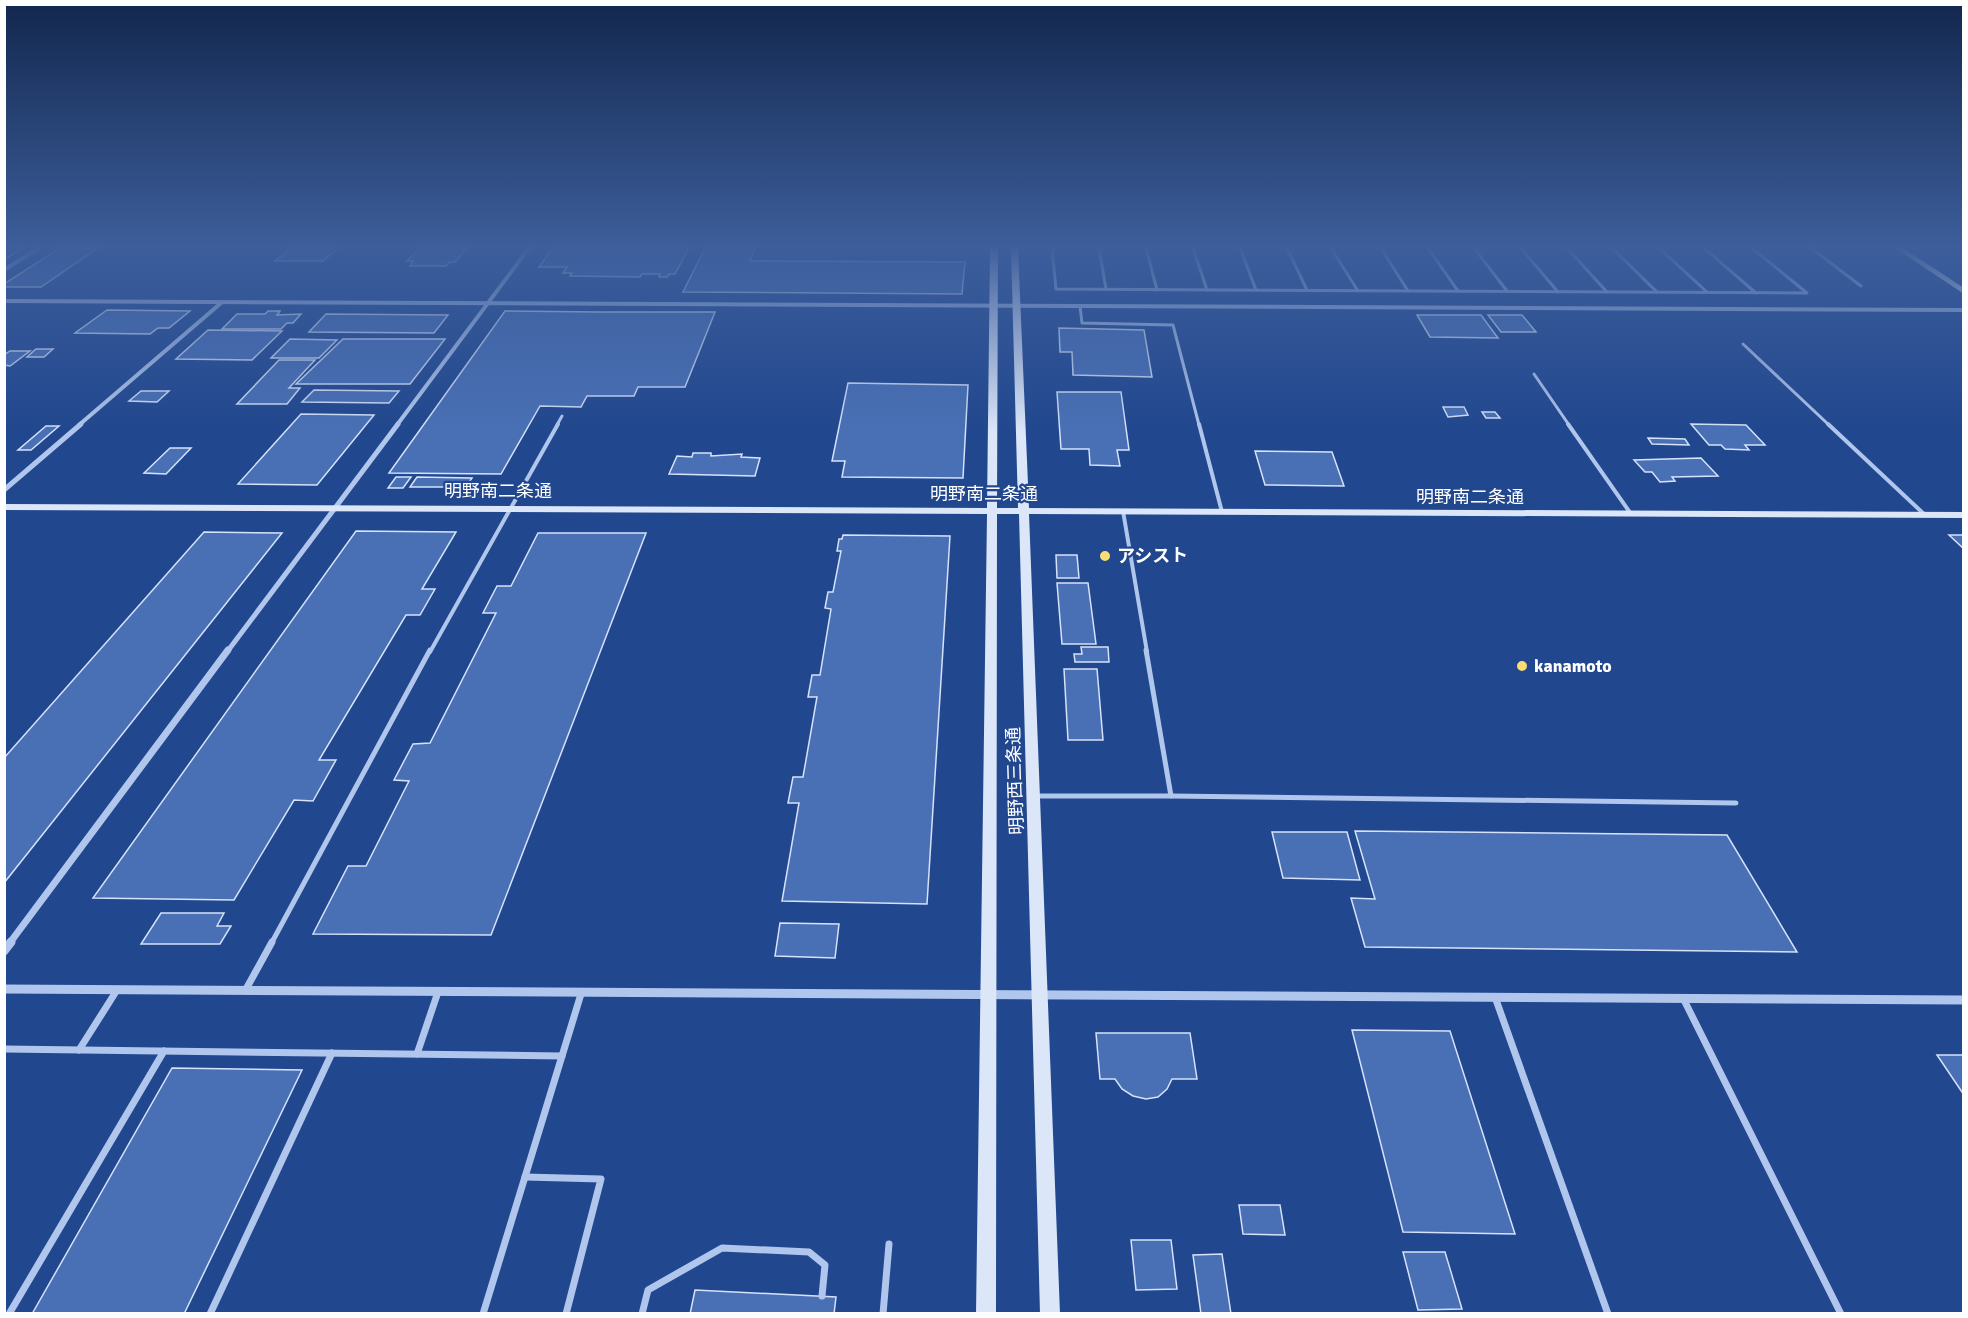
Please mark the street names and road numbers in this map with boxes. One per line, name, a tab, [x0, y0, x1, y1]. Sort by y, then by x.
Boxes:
street label: 明野南二条通	[444, 480, 552, 502]
street label: 明野南二条通	[930, 483, 1038, 505]
street label: 明野南二条通	[1416, 486, 1524, 508]
street label: 明野西三条通	[1002, 727, 1028, 835]

